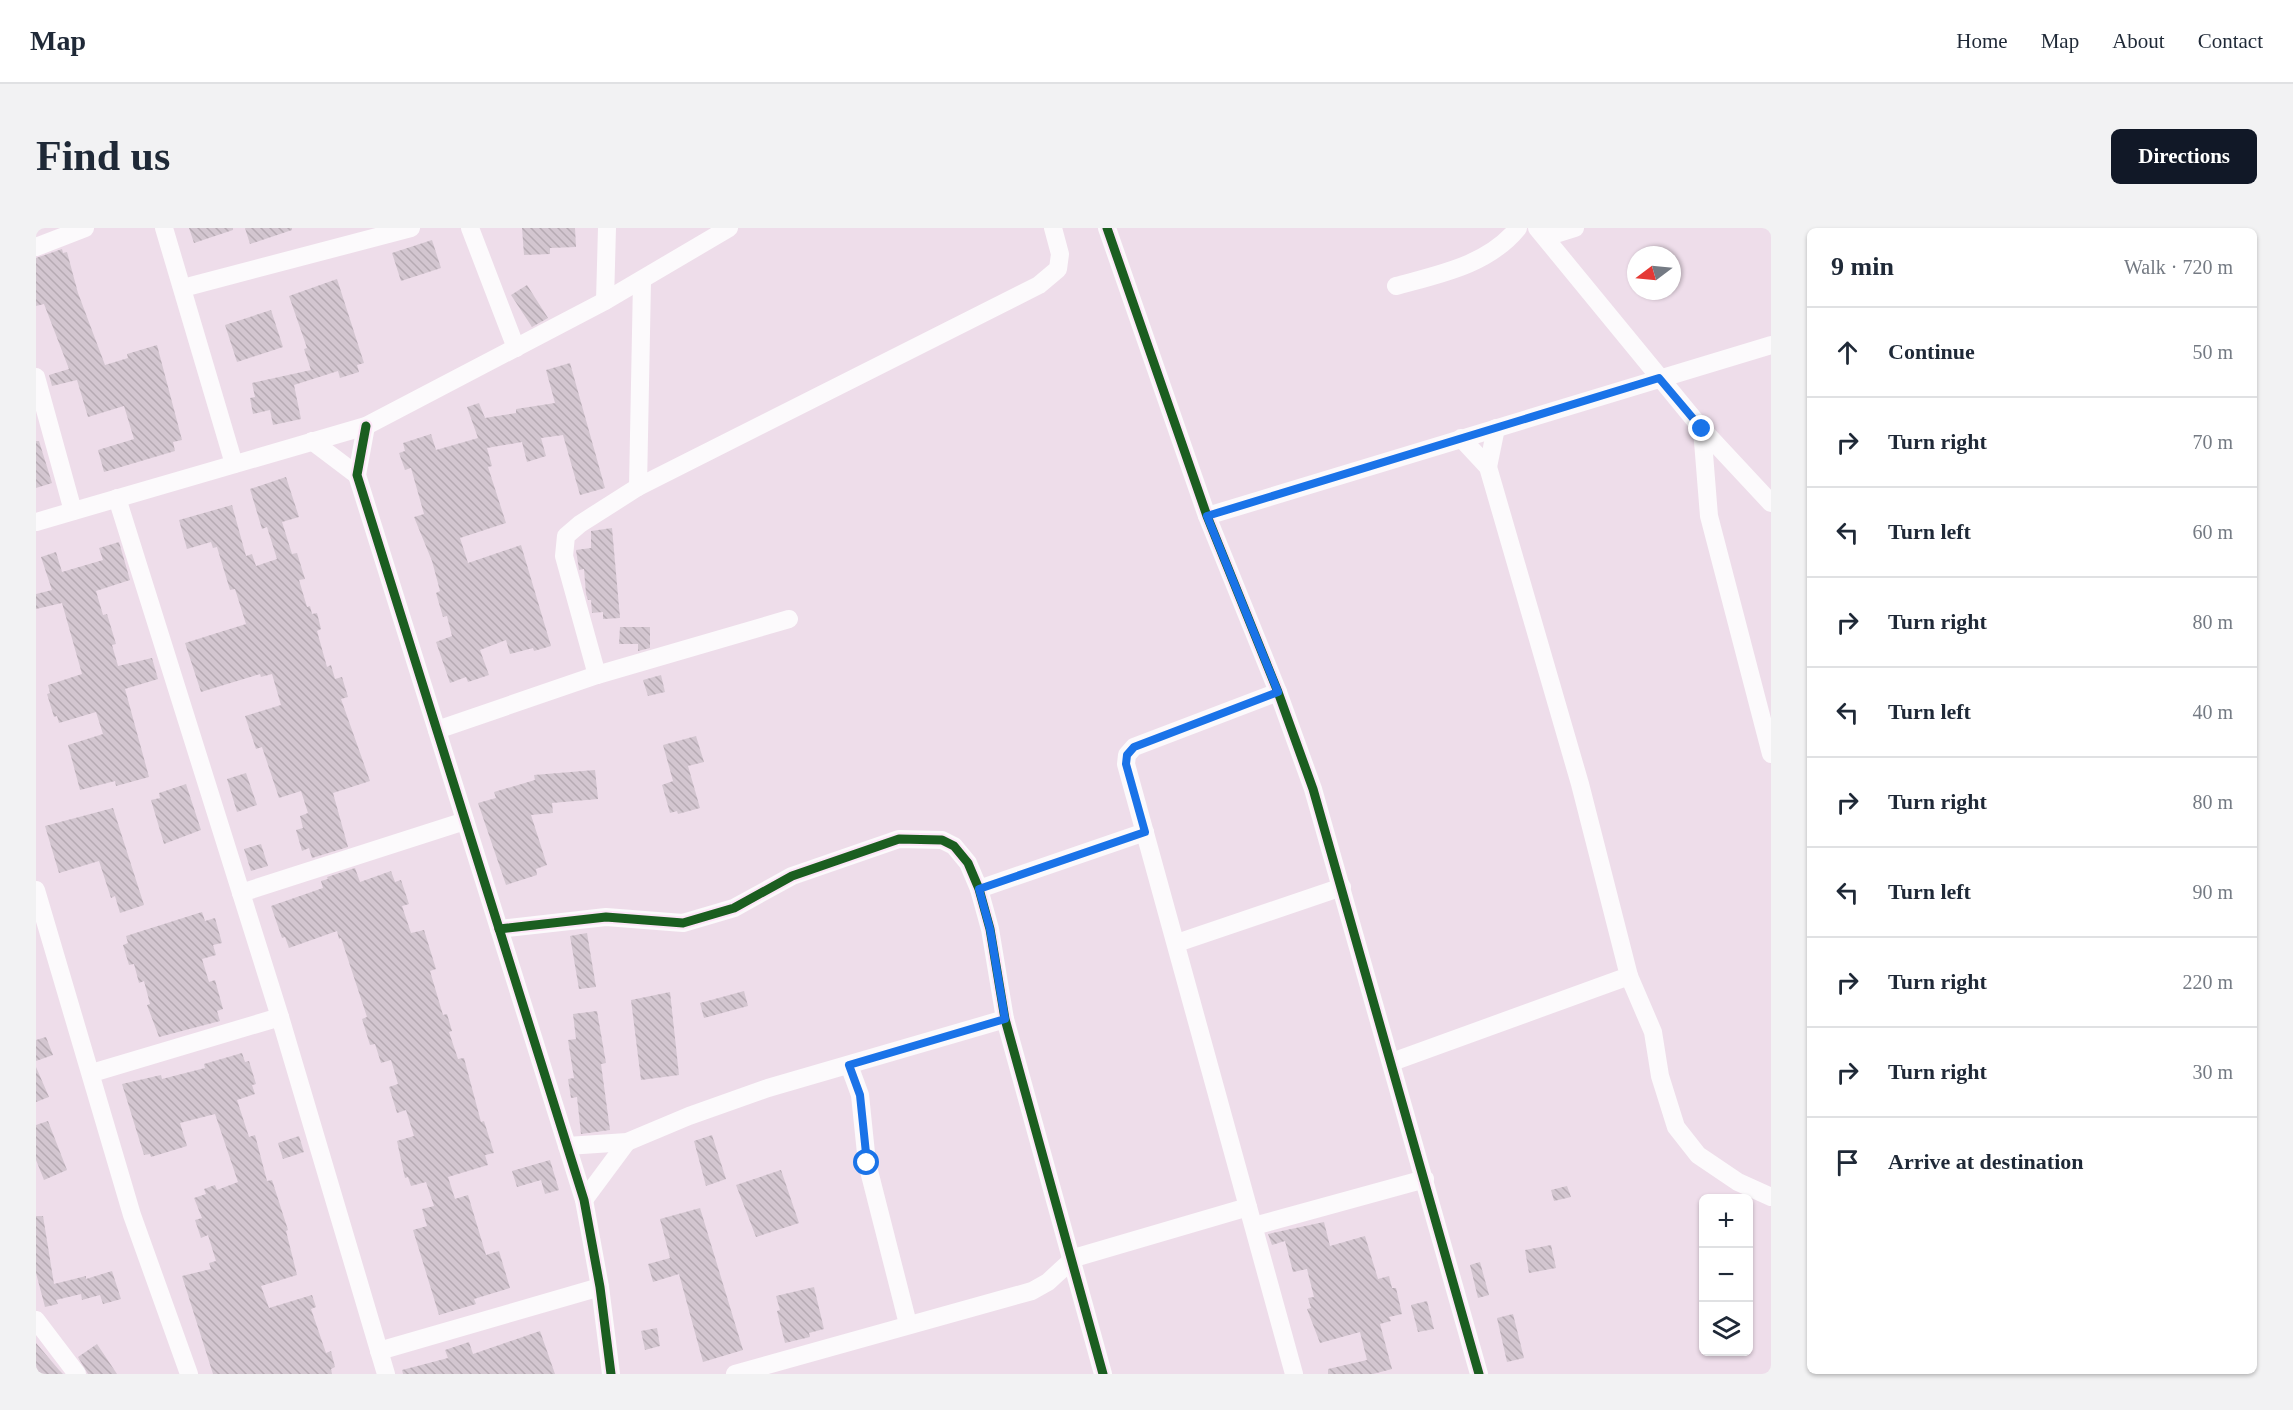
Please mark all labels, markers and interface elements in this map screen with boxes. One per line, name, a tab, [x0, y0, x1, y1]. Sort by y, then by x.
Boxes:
text: Map	[30, 25, 86, 56]
text: Home	[1956, 29, 2008, 53]
text: Map	[2041, 29, 2079, 53]
text: About	[2112, 29, 2165, 53]
text: Contact	[2198, 29, 2263, 53]
button: Directions	[2111, 129, 2257, 184]
text: Find us	[36, 133, 170, 179]
north arrow	[1627, 246, 1681, 300]
text: 9 min	[1831, 252, 1894, 281]
text: Walk · 720 m	[2124, 256, 2233, 278]
icon: ahead	[1831, 336, 1864, 369]
text: Continue	[1888, 339, 1975, 364]
text: 50 m	[2192, 341, 2233, 363]
route end	[1688, 415, 1714, 441]
icon: right	[1831, 426, 1864, 459]
text: Turn right	[1888, 429, 1987, 454]
text: 70 m	[2192, 431, 2233, 453]
icon: left	[1831, 516, 1864, 549]
text: Turn left	[1888, 519, 1971, 544]
text: 60 m	[2192, 521, 2233, 543]
icon: right	[1831, 606, 1864, 639]
text: Turn right	[1888, 609, 1987, 634]
text: 80 m	[2192, 611, 2233, 633]
icon: left	[1831, 696, 1864, 729]
text: Turn left	[1888, 699, 1971, 724]
text: 40 m	[2192, 701, 2233, 723]
icon: right	[1831, 786, 1864, 819]
text: Turn right	[1888, 789, 1987, 814]
text: 80 m	[2192, 791, 2233, 813]
icon: left	[1831, 876, 1864, 909]
text: Turn left	[1888, 879, 1971, 904]
text: 90 m	[2192, 881, 2233, 903]
icon: right	[1831, 966, 1864, 999]
text: Turn right	[1888, 969, 1987, 994]
text: 220 m	[2182, 971, 2233, 993]
icon: right	[1831, 1056, 1864, 1089]
text: Turn right	[1888, 1059, 1987, 1084]
text: 30 m	[2192, 1061, 2233, 1083]
icon: arrive	[1831, 1146, 1864, 1179]
route start	[853, 1149, 879, 1175]
text: Arrive at destination	[1888, 1149, 2084, 1174]
map controls	[1699, 1194, 1753, 1356]
button: +	[1699, 1194, 1753, 1248]
button: −	[1699, 1248, 1753, 1302]
button: layers	[1699, 1302, 1753, 1356]

